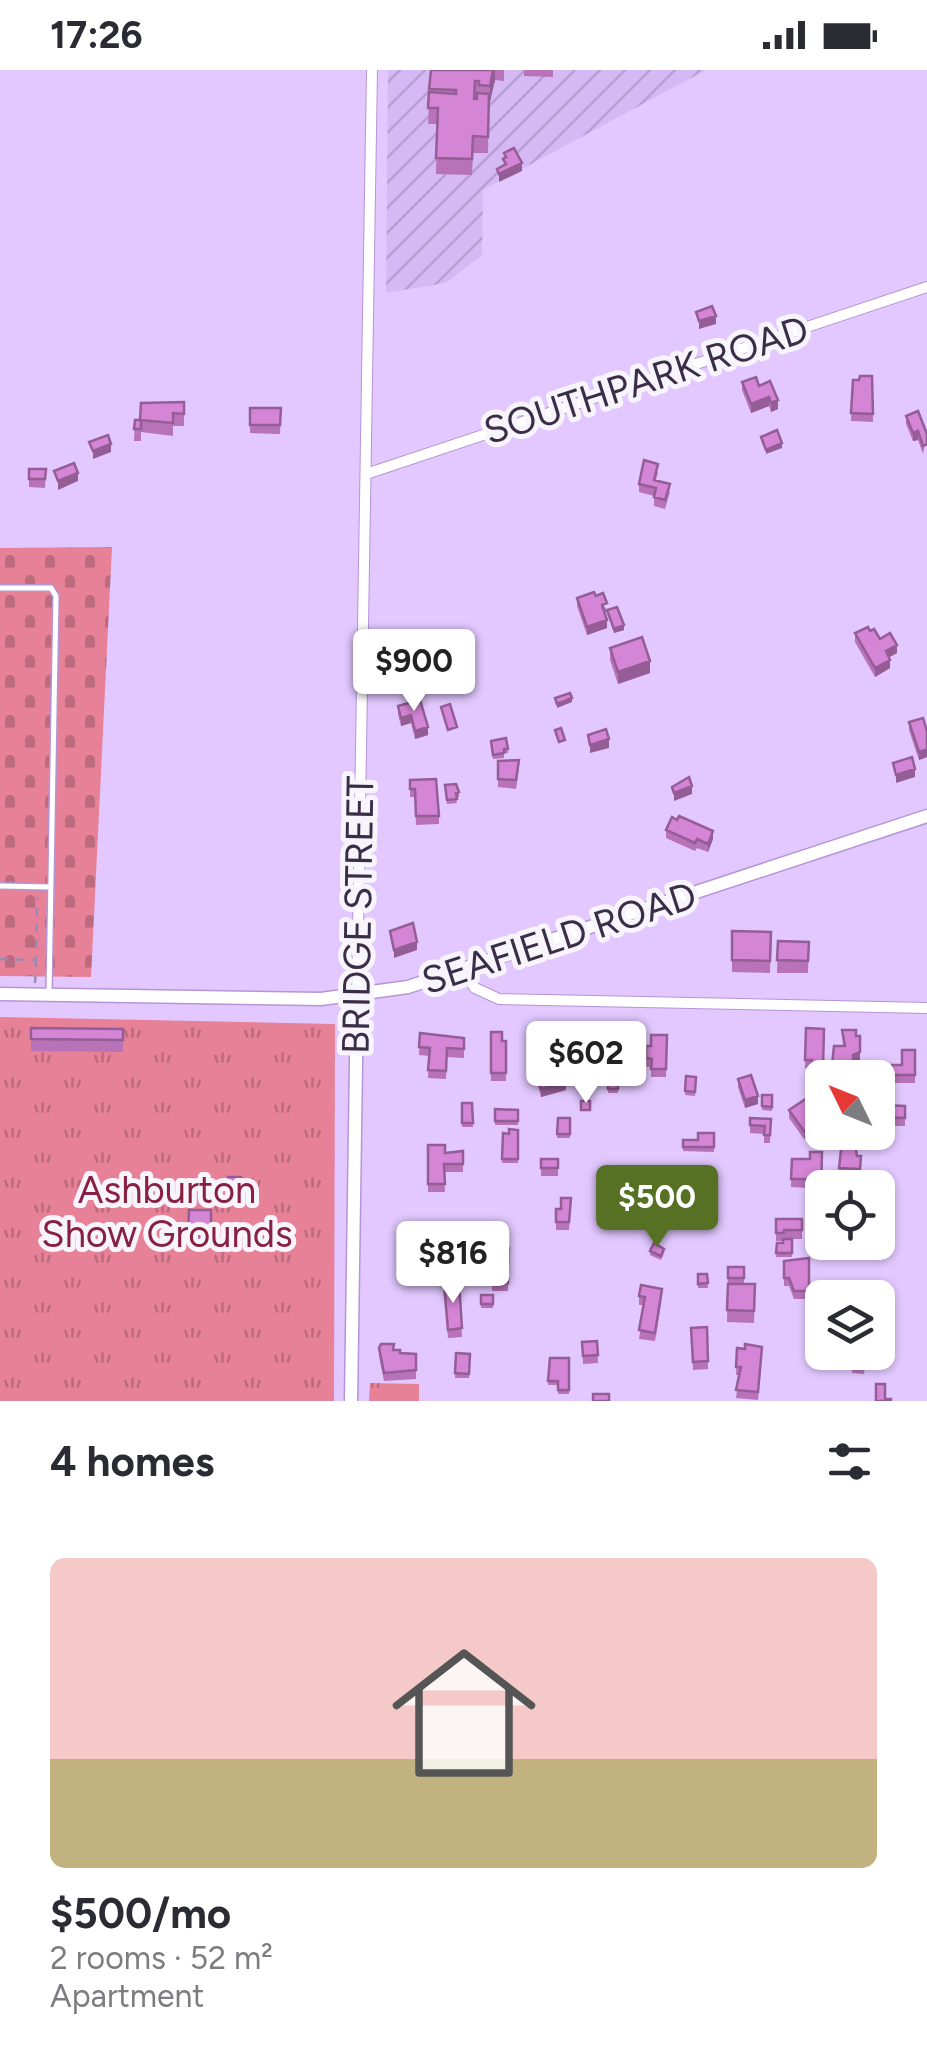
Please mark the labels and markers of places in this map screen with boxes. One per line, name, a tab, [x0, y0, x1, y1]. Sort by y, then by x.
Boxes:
pin: $900	[355, 629, 473, 714]
pin: $602	[527, 1021, 645, 1106]
pin: $500	[598, 1165, 716, 1250]
pin: $816	[394, 1221, 512, 1306]

